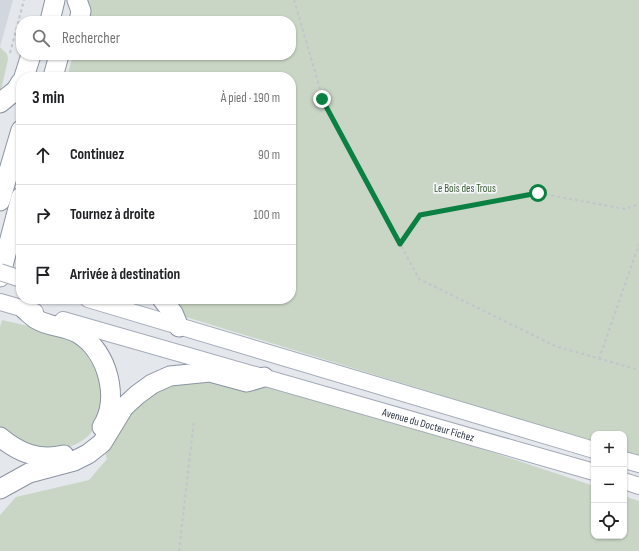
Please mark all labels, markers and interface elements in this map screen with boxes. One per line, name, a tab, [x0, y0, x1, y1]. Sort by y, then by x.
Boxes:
search box	[16, 16, 296, 60]
icon: search	[30, 27, 52, 49]
text: Rechercher	[62, 29, 120, 48]
text: 3 min	[32, 88, 65, 108]
text: À pied · 190 m	[221, 90, 280, 106]
route end	[313, 90, 331, 108]
icon: ahead	[32, 144, 54, 166]
text: Continuez	[70, 145, 124, 164]
text: 90 m	[258, 147, 280, 163]
park label: Le Bois des Trous	[434, 182, 496, 195]
route start	[529, 184, 547, 202]
icon: right	[32, 204, 54, 226]
text: Tournez à droite	[70, 205, 155, 224]
text: 100 m	[253, 207, 280, 223]
icon: arrive	[32, 264, 54, 286]
text: Arrivée à destination	[70, 265, 180, 284]
street label: Avenue du Docteur Fichez	[380, 405, 476, 444]
map controls	[591, 431, 627, 539]
button: +	[591, 431, 627, 467]
button: −	[591, 467, 627, 503]
button: locate	[591, 503, 627, 539]

